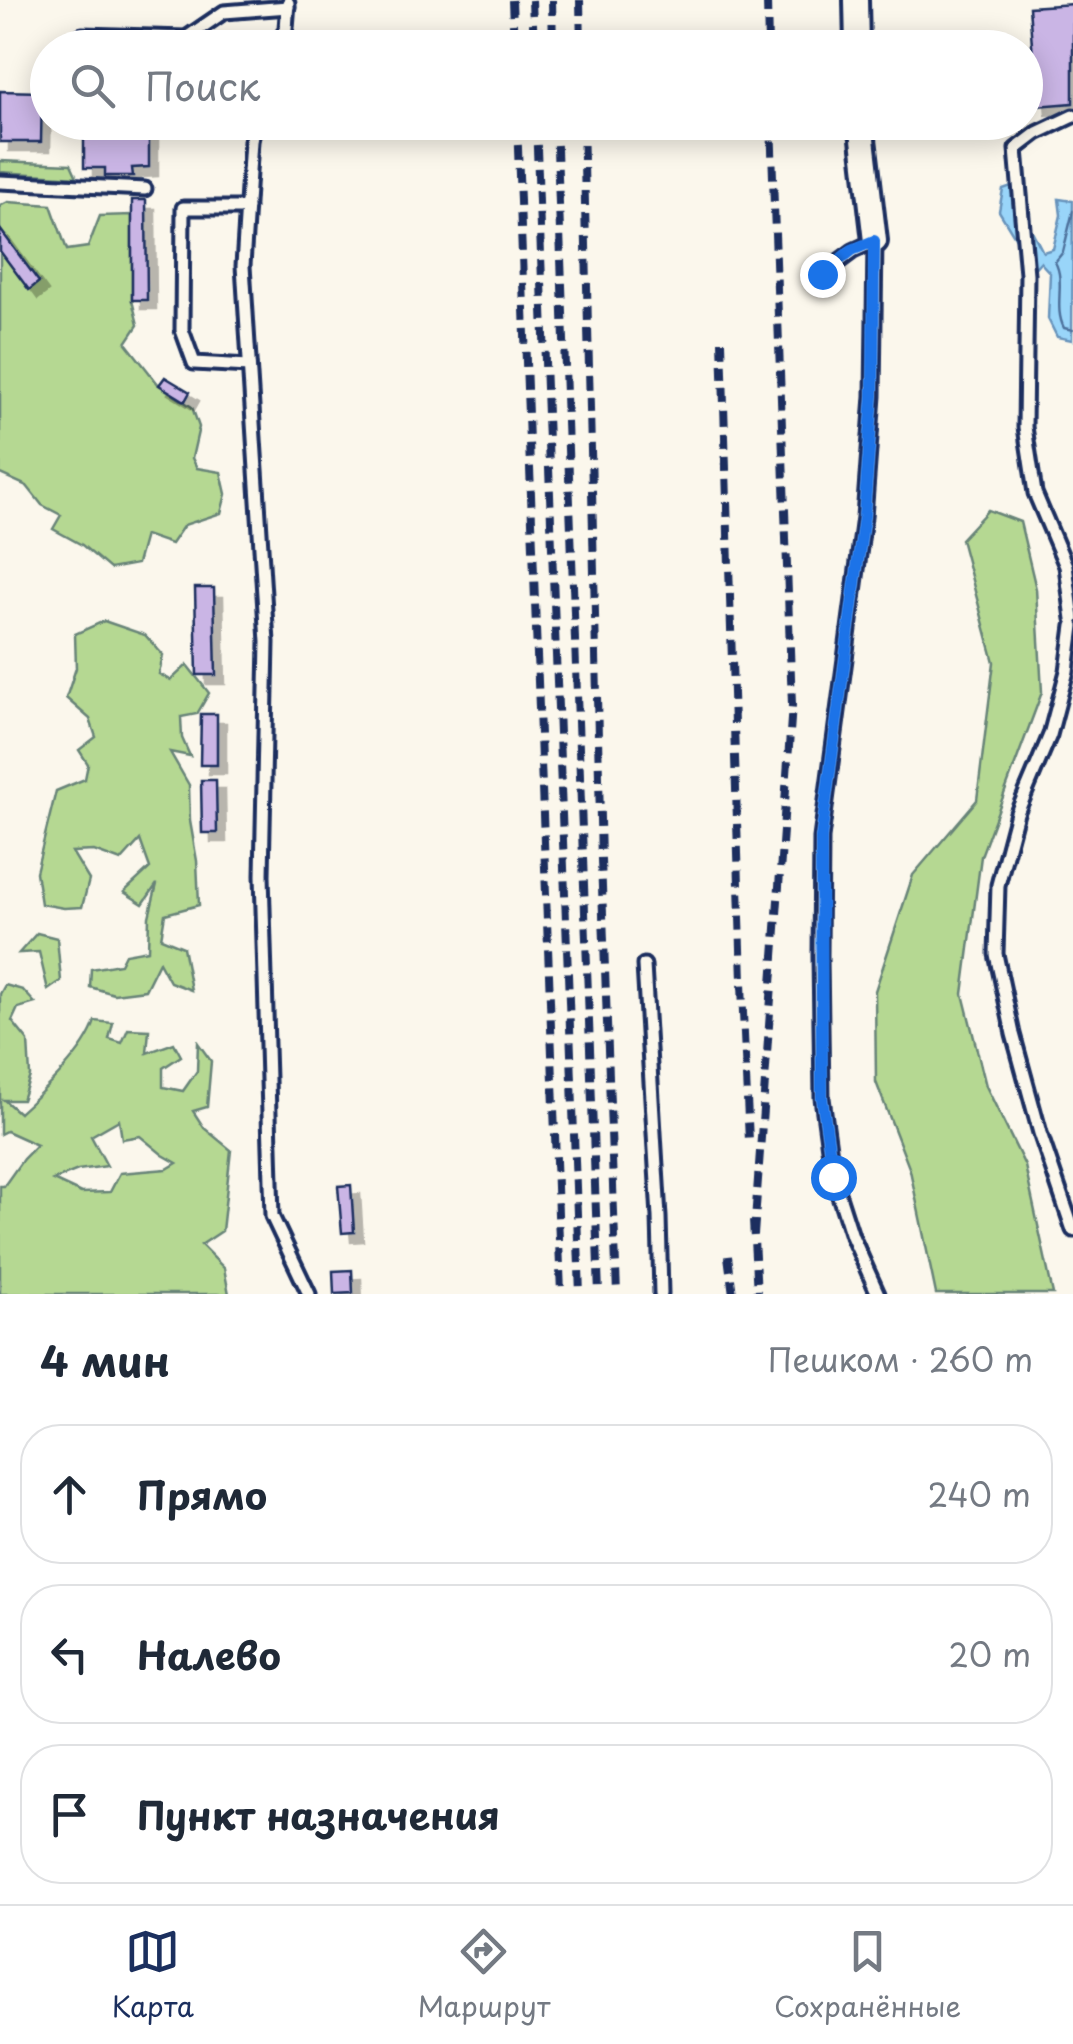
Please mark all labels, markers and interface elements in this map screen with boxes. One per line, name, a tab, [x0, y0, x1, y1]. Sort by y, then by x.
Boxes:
search box	[30, 30, 1043, 140]
text: Поиск	[145, 57, 260, 114]
icon: search	[65, 58, 120, 113]
route end	[800, 252, 846, 298]
route start	[811, 1155, 857, 1201]
text: 4 мин	[40, 1328, 170, 1391]
text: Пешком · 260 m	[768, 1335, 1033, 1383]
text: Прямо	[137, 1466, 267, 1523]
icon: ahead	[42, 1467, 97, 1522]
text: 240 m	[928, 1470, 1031, 1518]
text: Налево	[137, 1626, 281, 1683]
icon: left	[42, 1627, 97, 1682]
text: 20 m	[949, 1630, 1031, 1678]
text: Пункт назначения	[137, 1786, 500, 1843]
icon: arrive	[42, 1787, 97, 1842]
tab: Карта	[112, 1924, 194, 2027]
tab: Маршрут	[418, 1924, 550, 2027]
tab: Сохранённые	[774, 1924, 961, 2027]

